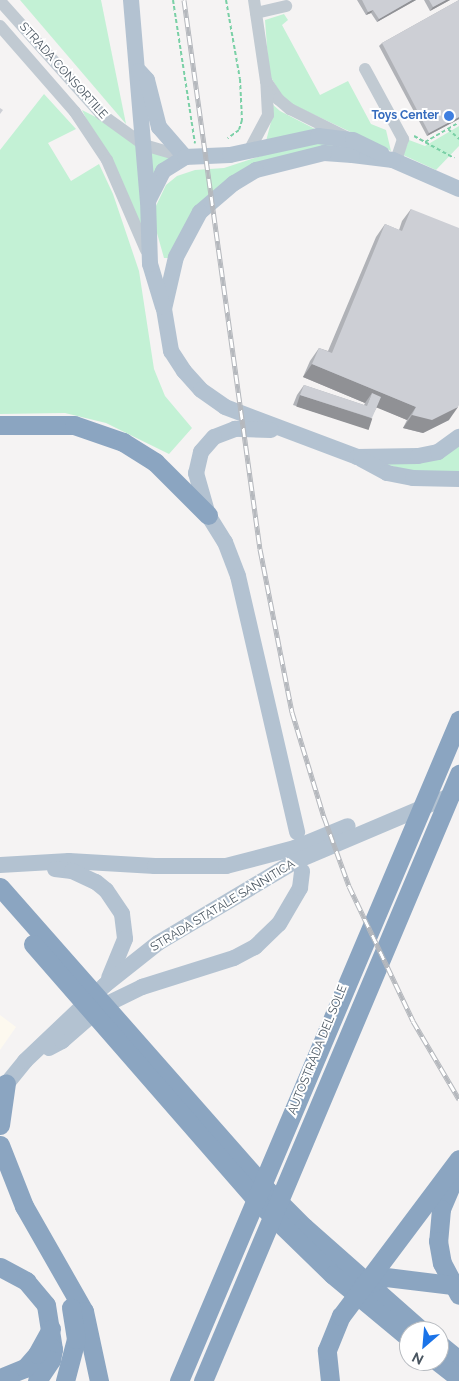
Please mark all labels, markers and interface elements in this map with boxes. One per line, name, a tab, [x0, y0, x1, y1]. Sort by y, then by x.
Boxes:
street label: STRADA CONSORTILE	[16, 20, 110, 122]
place label: Toys Center	[372, 109, 439, 123]
marker: Toys Center	[443, 110, 455, 122]
street label: STRADA STATALE SANNITICA	[148, 857, 298, 955]
street label: AUTOSTRADA DEL SOLE	[285, 983, 351, 1117]
north arrow	[399, 1321, 449, 1371]
text: N	[409, 1349, 426, 1368]

